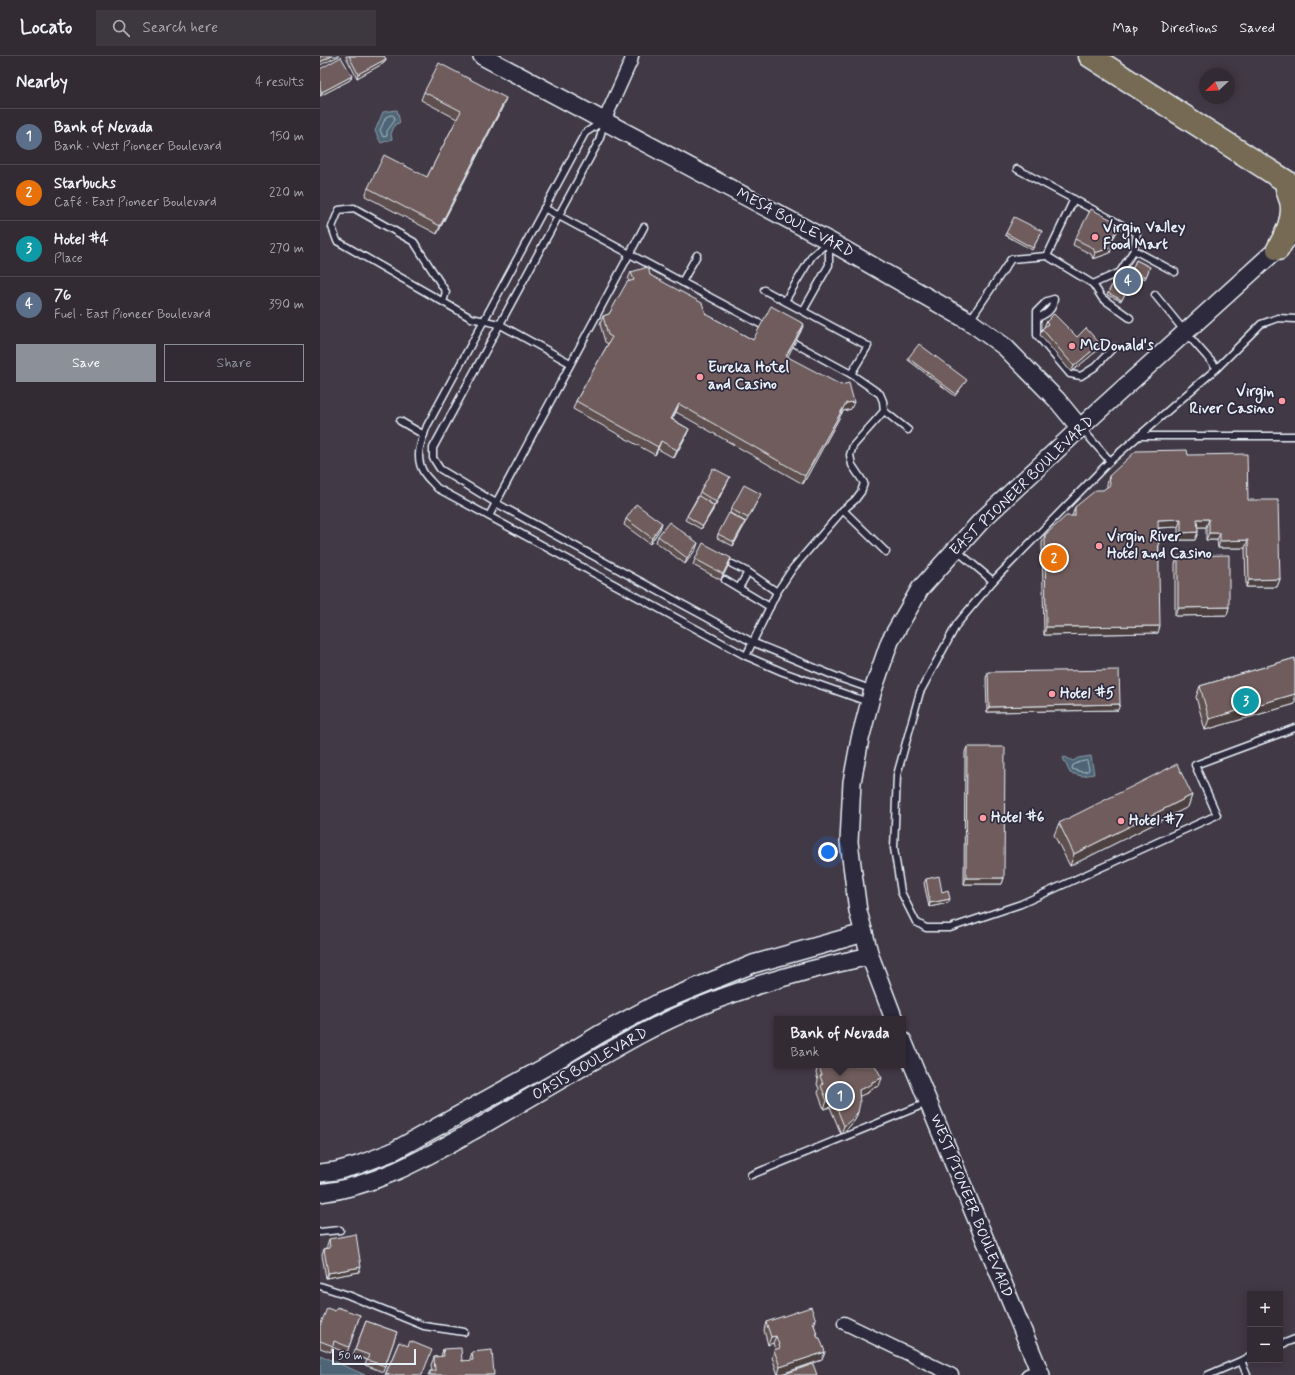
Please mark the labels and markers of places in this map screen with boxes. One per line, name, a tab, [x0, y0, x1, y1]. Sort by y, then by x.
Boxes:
place label: Virgin Valley Food Mart	[1103, 218, 1186, 255]
marker: Virgin Valley Food Mart	[1090, 232, 1100, 242]
pin: 4	[1115, 266, 1141, 296]
place label: McDonald's	[1080, 336, 1154, 356]
marker: McDonald's	[1067, 341, 1077, 351]
place label: Eureka Hotel and Casino	[708, 358, 790, 395]
marker: Eureka Hotel and Casino	[695, 372, 705, 382]
place label: Virgin River Casino	[1190, 382, 1274, 419]
marker: Virgin River Casino	[1277, 396, 1287, 406]
place label: Virgin River Hotel and Casino	[1107, 527, 1212, 564]
marker: Virgin River Hotel and Casino	[1094, 541, 1104, 551]
pin: 2	[1041, 543, 1067, 573]
place label: Hotel #5	[1060, 684, 1115, 704]
pin: 3	[1233, 686, 1259, 716]
marker: Hotel #5	[1047, 689, 1057, 699]
place label: Hotel #6	[991, 808, 1045, 828]
place label: Hotel #7	[1129, 811, 1184, 831]
marker: Hotel #6	[978, 813, 988, 823]
marker: Hotel #7	[1116, 816, 1126, 826]
pin: 1	[827, 1081, 853, 1111]

